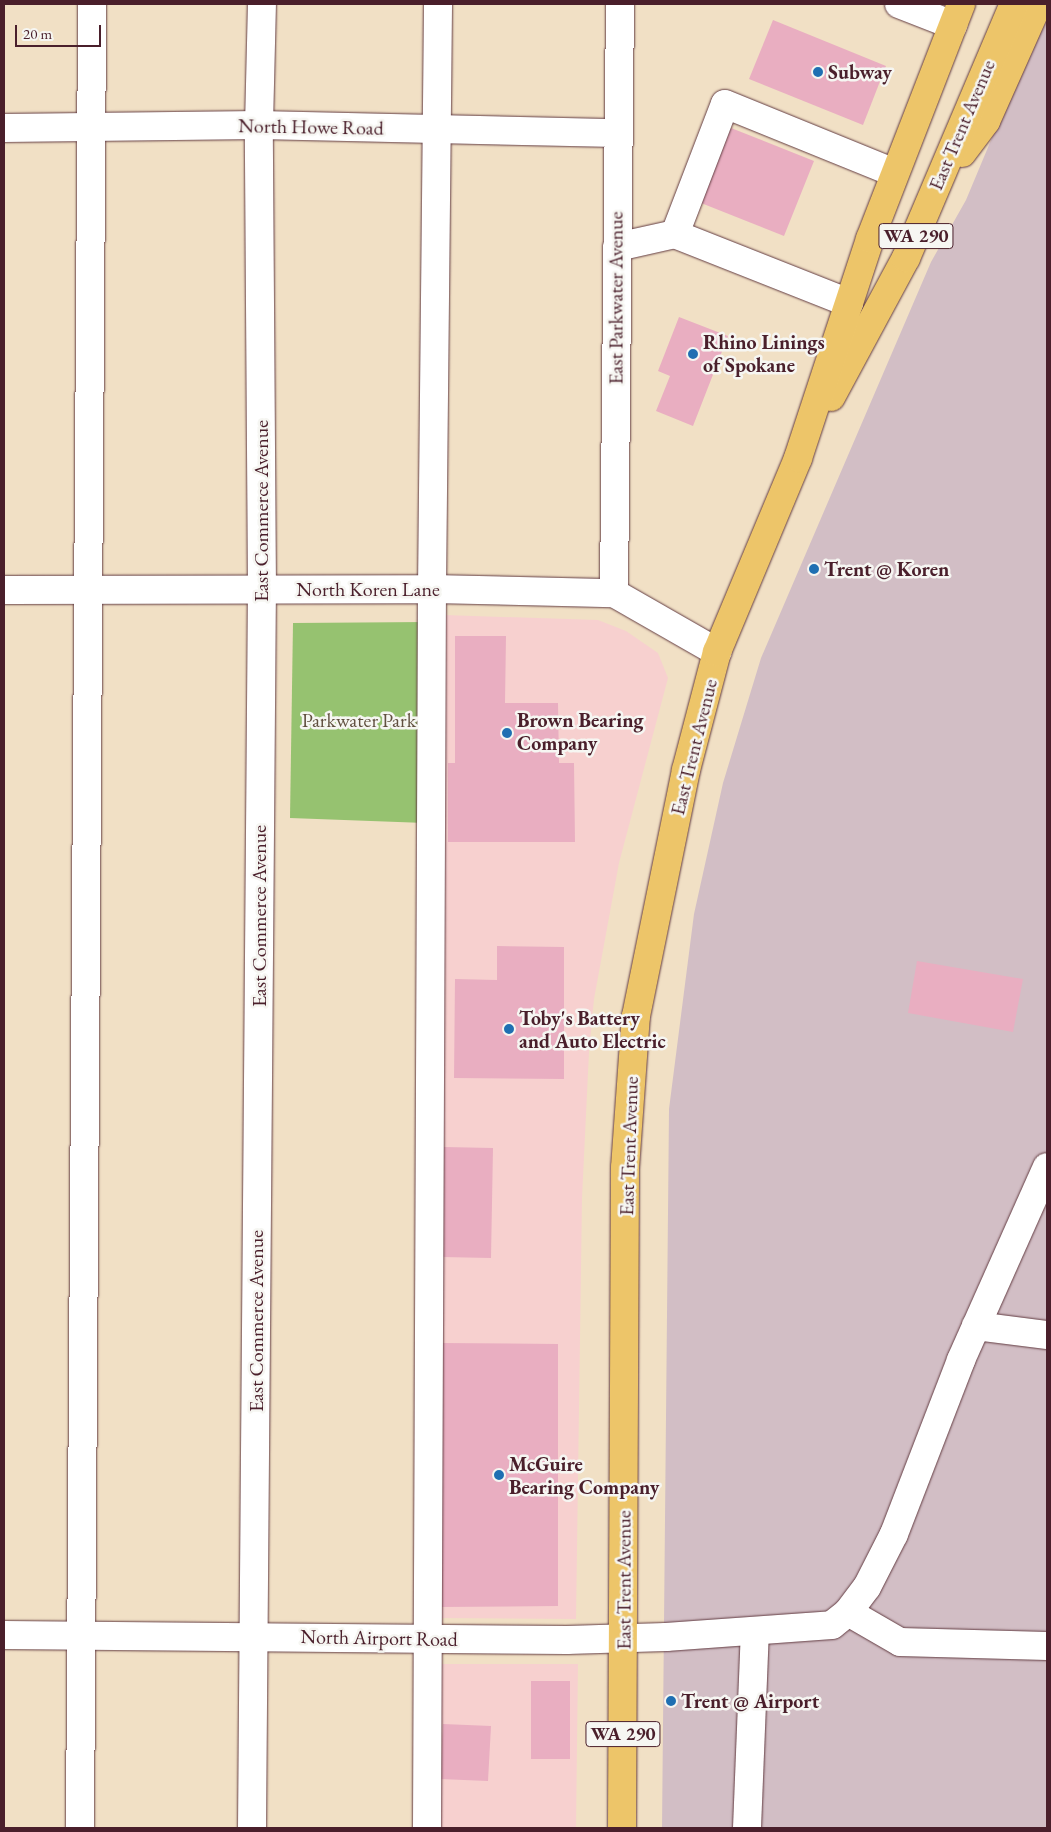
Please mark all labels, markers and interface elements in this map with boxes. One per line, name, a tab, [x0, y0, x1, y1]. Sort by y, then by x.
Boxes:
scale bar	[18, 15, 104, 47]
text: 20 m	[23, 24, 52, 43]
street label: East Trent Avenue	[924, 56, 1000, 194]
place label: Subway	[828, 60, 892, 84]
marker: Subway	[812, 66, 824, 78]
street label: North Howe Road	[238, 114, 384, 140]
street label: East Parkwater Avenue	[604, 211, 628, 385]
road number: WA 290	[877, 220, 955, 252]
place label: Rhino Linings of Spokane	[703, 330, 825, 377]
marker: Rhino Linings of Spokane	[687, 348, 699, 360]
street label: East Commerce Avenue	[249, 420, 273, 602]
place label: Trent @ Koren	[824, 557, 949, 581]
marker: Trent @ Koren	[808, 563, 820, 575]
street label: North Koren Lane	[296, 577, 440, 601]
street label: East Trent Avenue	[665, 676, 723, 818]
park label: Parkwater Park	[302, 708, 416, 732]
place label: Brown Bearing Company	[517, 709, 644, 756]
marker: Brown Bearing Company	[501, 727, 513, 739]
street label: East Commerce Avenue	[247, 825, 271, 1007]
place label: Toby's Battery and Auto Electric	[519, 1006, 666, 1053]
marker: Toby's Battery and Auto Electric	[503, 1023, 515, 1035]
street label: East Trent Avenue	[615, 1076, 643, 1216]
street label: East Commerce Avenue	[244, 1230, 268, 1412]
place label: McGuire Bearing Company	[509, 1452, 659, 1499]
marker: McGuire Bearing Company	[493, 1469, 505, 1481]
street label: East Trent Avenue	[612, 1510, 636, 1650]
street label: North Airport Road	[300, 1625, 458, 1651]
place label: Trent @ Airport	[681, 1689, 819, 1713]
marker: Trent @ Airport	[665, 1695, 677, 1707]
road number: WA 290	[584, 1718, 662, 1750]

